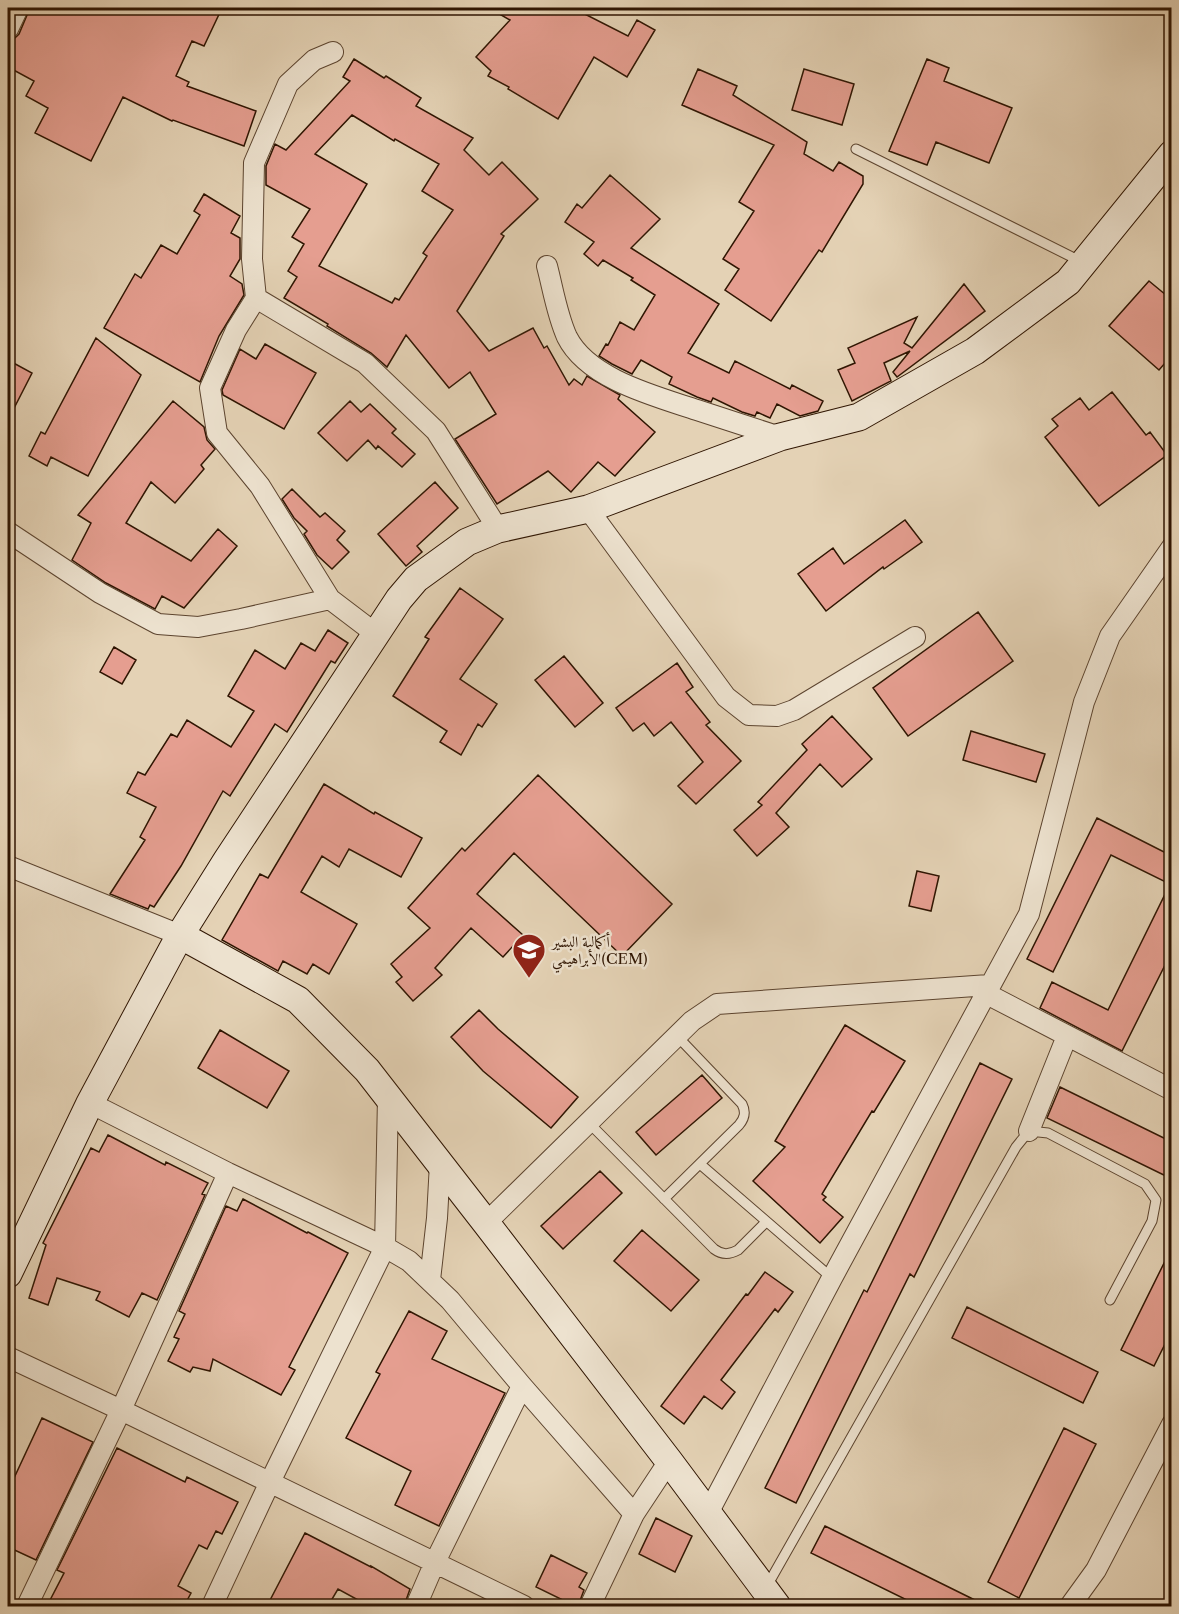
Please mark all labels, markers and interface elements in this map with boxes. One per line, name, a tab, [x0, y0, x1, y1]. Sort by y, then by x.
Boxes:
place label: أكمالية البشير الأبراهيمي(CEM)	[550, 931, 648, 973]
school or university icon: أكمالية البشير الأبراهيمي(CEM)	[511, 932, 547, 979]

